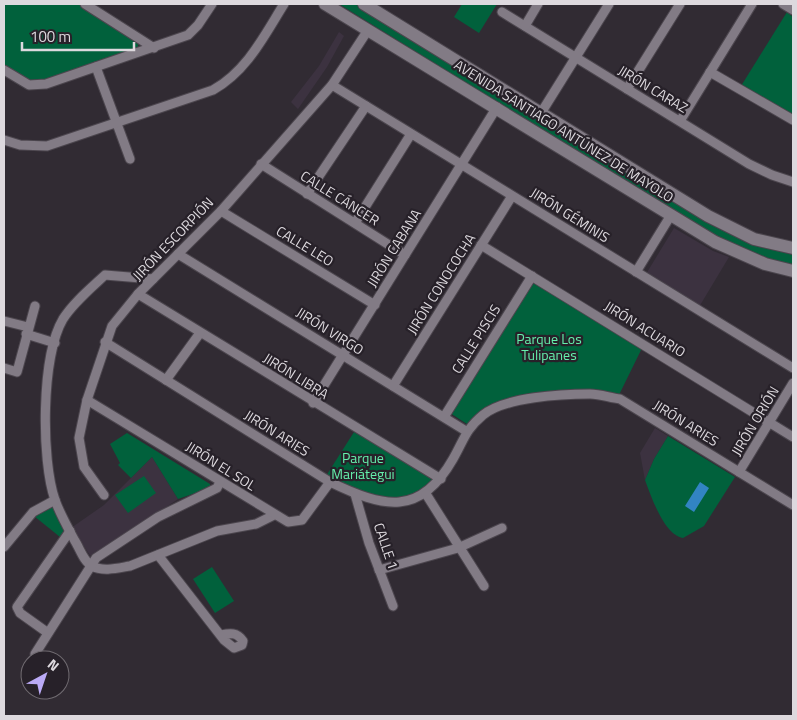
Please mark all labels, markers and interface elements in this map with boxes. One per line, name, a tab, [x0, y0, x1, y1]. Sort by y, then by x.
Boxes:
scale bar	[22, 20, 135, 52]
text: 100 m	[30, 25, 71, 48]
street label: AVENIDA SANTIAGO ANTÚNEZ DE MAYOLO	[450, 54, 678, 207]
street label: JIRÓN CARAZ	[614, 59, 692, 118]
street label: CALLE CÁNCER	[297, 165, 384, 230]
street label: JIRÓN GÉMINIS	[527, 182, 614, 247]
street label: JIRÓN ESCORPIÓN	[127, 192, 218, 285]
street label: JIRÓN CABANA	[361, 204, 426, 291]
street label: CALLE LEO	[273, 220, 338, 271]
street label: JIRÓN CONOCOCHA	[401, 229, 480, 338]
street label: JIRÓN ACUARIO	[601, 295, 690, 362]
street label: CALLE PISCIS	[446, 300, 505, 377]
street label: JIRÓN VIRGO	[292, 302, 368, 360]
park label: Parque Los Tulipanes	[516, 328, 582, 365]
street label: JIRÓN LIBRA	[260, 347, 334, 404]
street label: JIRÓN ORIÓN	[726, 382, 784, 460]
street label: JIRÓN ARIES	[649, 394, 723, 451]
street label: JIRÓN ARIES	[240, 404, 314, 461]
street label: JIRÓN EL SOL	[182, 436, 261, 496]
park label: Parque Mariátegui	[331, 447, 395, 484]
street label: CALLE 1	[369, 520, 404, 572]
north arrow	[20, 650, 70, 700]
text: N	[43, 653, 64, 676]

